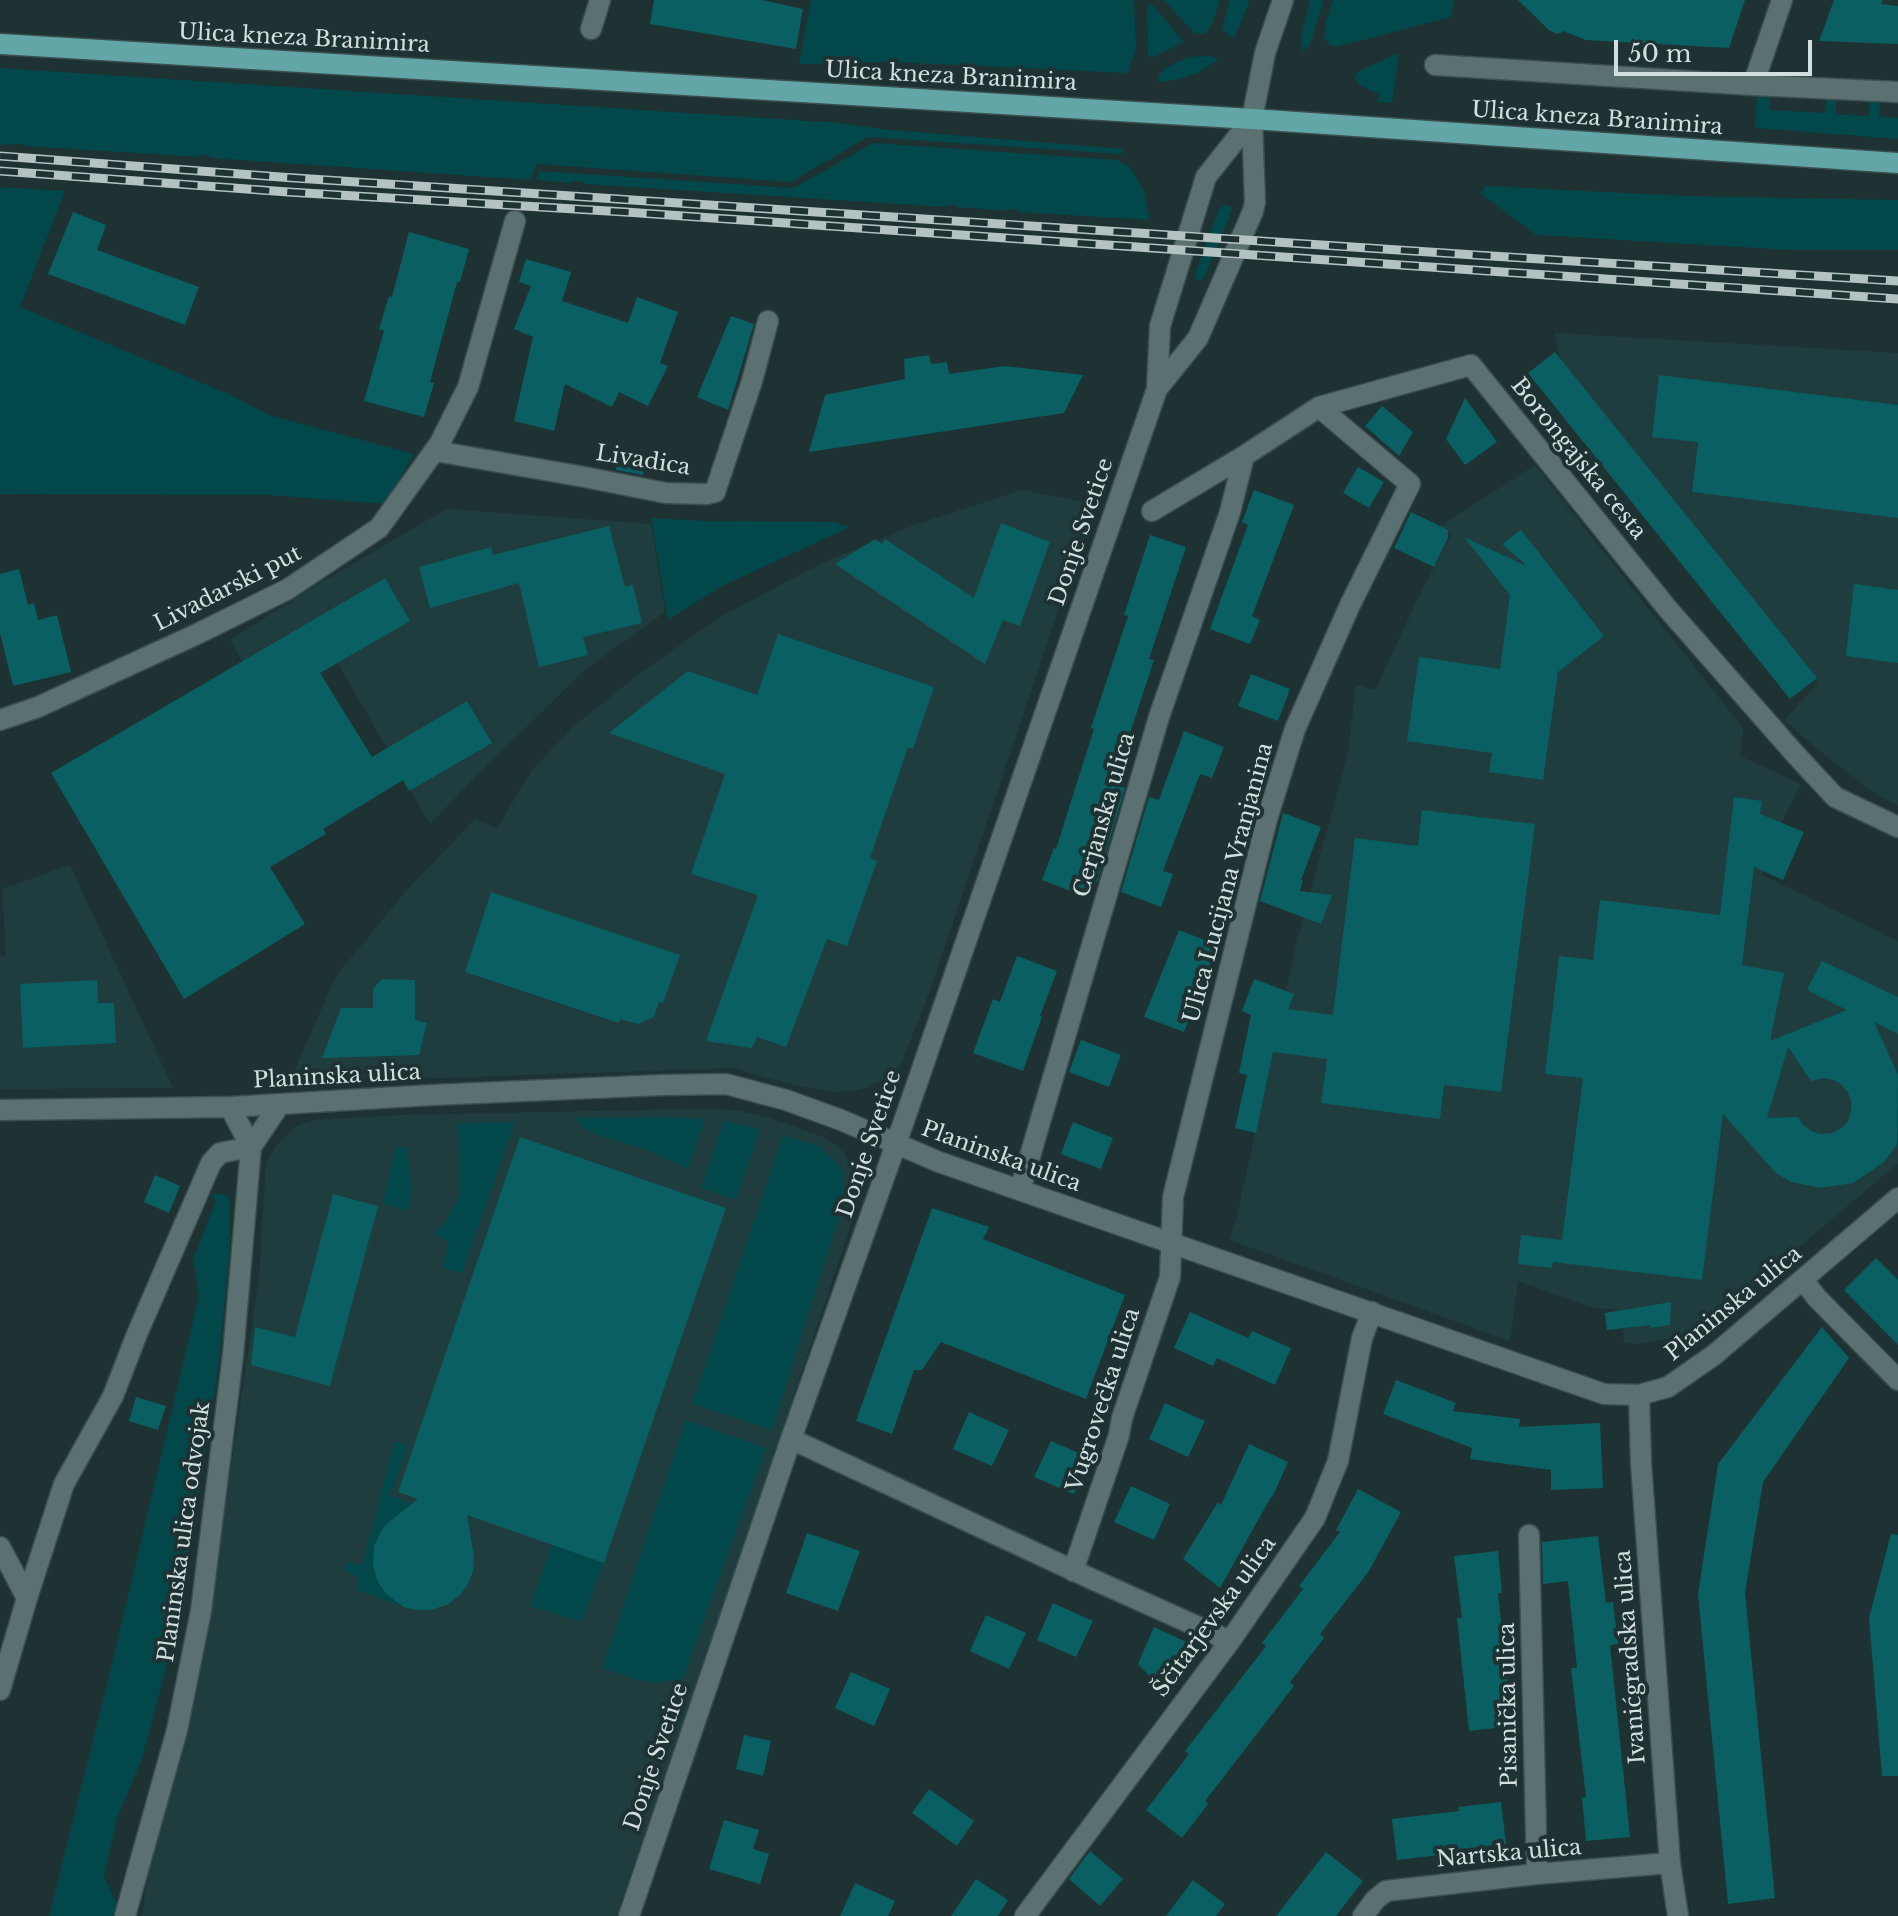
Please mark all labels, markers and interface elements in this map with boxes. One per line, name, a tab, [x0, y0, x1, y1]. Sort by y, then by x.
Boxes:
street label: Ulica kneza Branimira	[177, 19, 431, 59]
scale bar	[1618, 24, 1816, 74]
text: 50 m	[1628, 39, 1691, 68]
street label: Ulica kneza Branimira	[824, 57, 1078, 97]
street label: Ulica kneza Branimira	[1470, 97, 1724, 141]
street label: Borongajska cesta	[1505, 373, 1651, 545]
street label: Livadica	[594, 441, 692, 481]
street label: Donje Svetice	[1044, 455, 1120, 609]
street label: Livadarski put	[150, 541, 306, 637]
street label: Cerjanska ulica	[1069, 730, 1141, 900]
street label: Ulica Lucijana Vranjanina	[1179, 740, 1279, 1026]
street label: Planinska ulica	[253, 1059, 421, 1095]
street label: Donje Svetice	[832, 1067, 908, 1221]
street label: Planinska ulica	[918, 1116, 1084, 1198]
street label: Planinska ulica	[1661, 1241, 1807, 1367]
street label: Vugrovečka ulica	[1062, 1305, 1146, 1495]
street label: Planinska ulica odvojak	[154, 1400, 216, 1664]
street label: Ščitarjevska ulica	[1148, 1532, 1282, 1702]
street label: Ivanićgradska ulica	[1610, 1549, 1652, 1765]
street label: Pisanička ulica	[1494, 1622, 1524, 1788]
street label: Donje Svetice	[619, 1680, 695, 1834]
street label: Nartska ulica	[1435, 1835, 1583, 1873]

